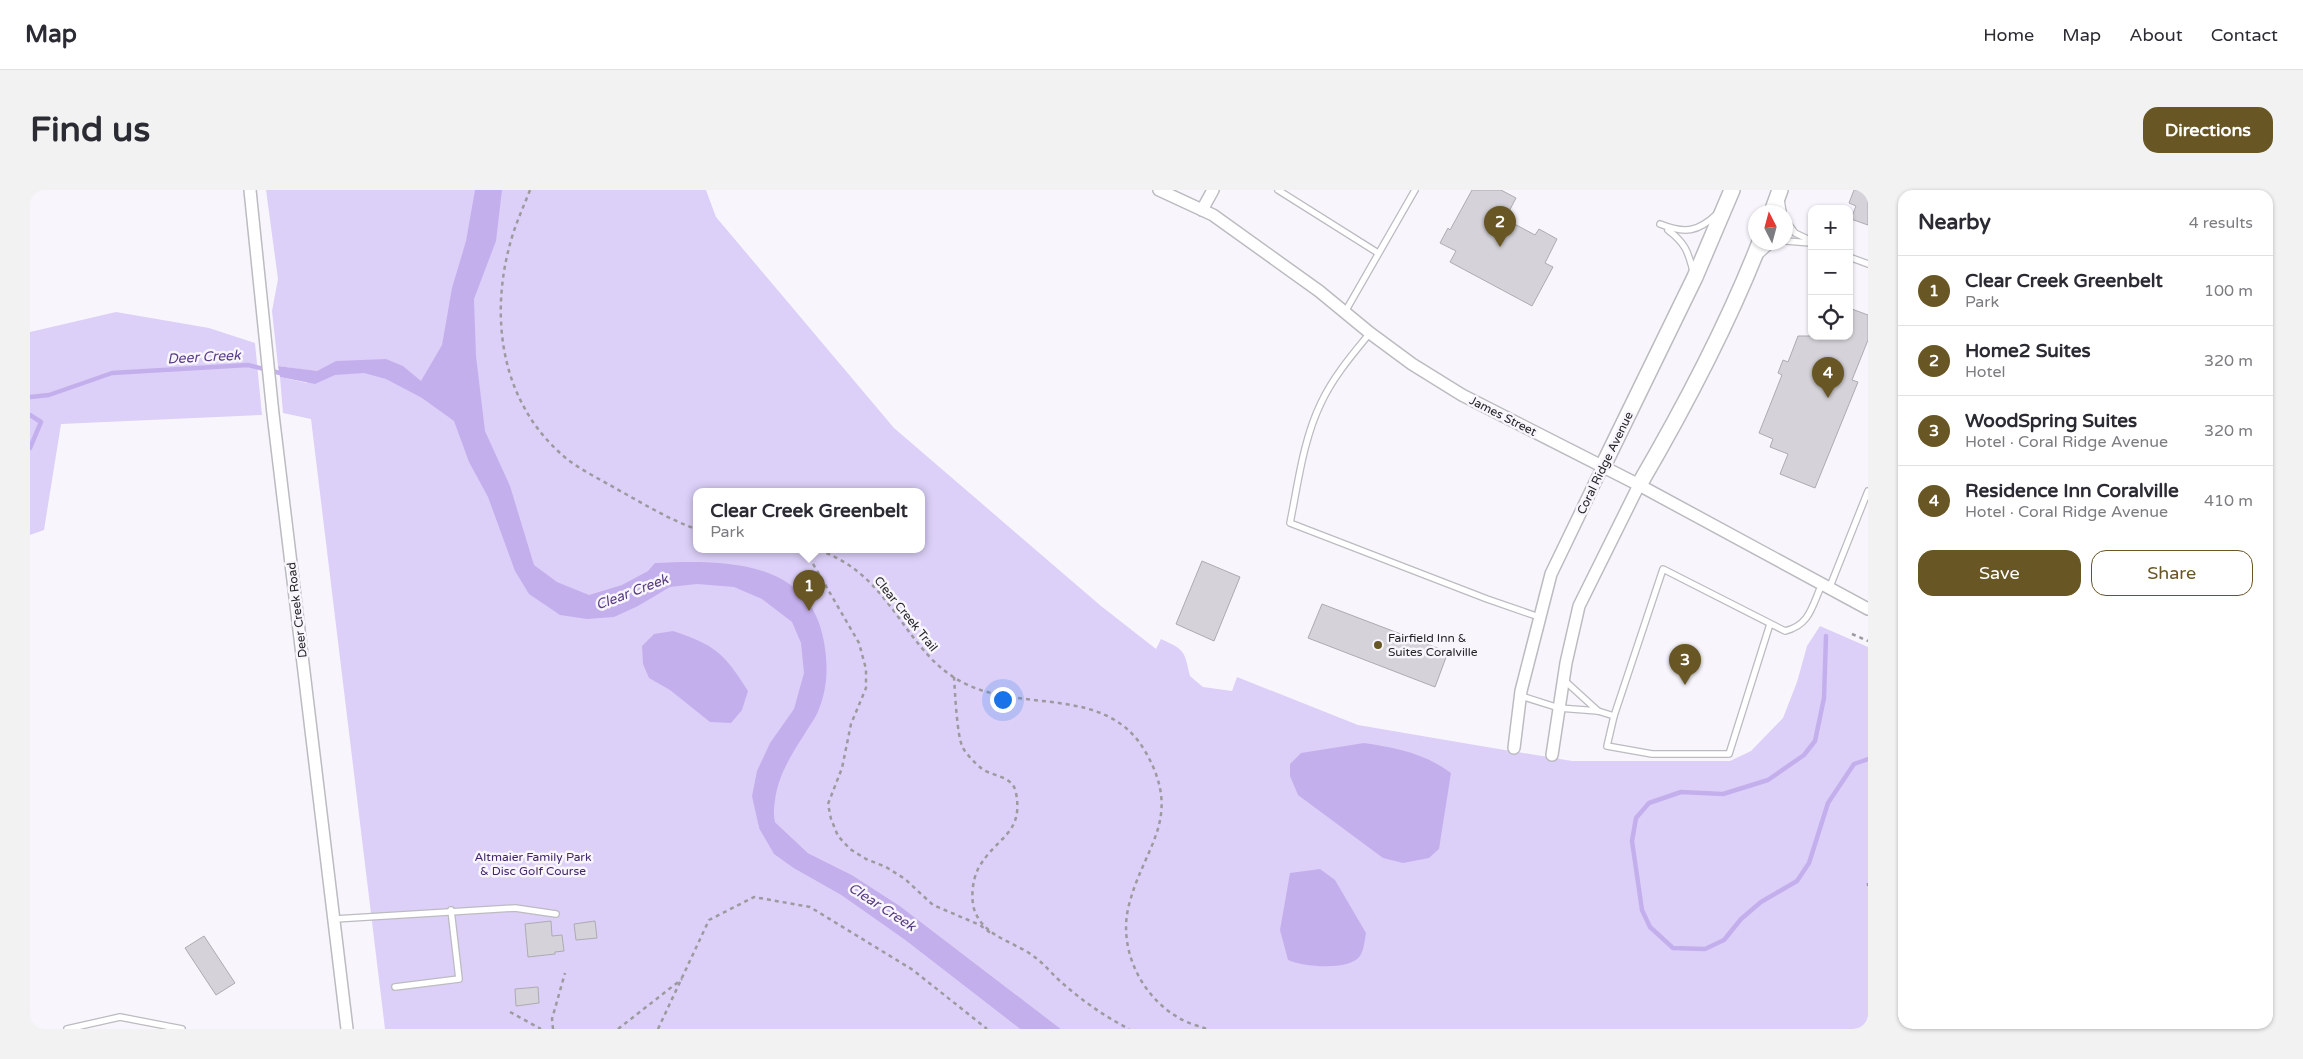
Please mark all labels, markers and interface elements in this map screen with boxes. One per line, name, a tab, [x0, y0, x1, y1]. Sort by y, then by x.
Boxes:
text: Map	[25, 20, 77, 49]
text: Home	[1983, 24, 2034, 46]
text: Map	[2062, 24, 2101, 46]
text: About	[2129, 24, 2183, 46]
text: Contact	[2211, 24, 2278, 46]
button: Directions	[2143, 107, 2273, 153]
text: Find us	[30, 109, 150, 151]
north arrow	[1748, 205, 1793, 250]
map controls	[1808, 205, 1853, 340]
button: +	[1808, 205, 1853, 250]
pin: 2	[1484, 206, 1516, 247]
text: Nearby	[1918, 210, 1991, 235]
text: 4 results	[2189, 213, 2253, 233]
button: −	[1808, 250, 1853, 295]
text: Clear Creek Greenbelt	[1965, 270, 2163, 292]
text: 1	[1929, 281, 1939, 301]
text: 100 m	[2204, 281, 2253, 301]
text: Park	[1965, 292, 1999, 312]
button: locate	[1808, 295, 1853, 340]
text: Home2 Suites	[1965, 340, 2091, 362]
water label: Deer Creek	[167, 347, 242, 367]
text: 2	[1929, 351, 1939, 371]
text: 320 m	[2204, 351, 2253, 371]
pin: 4	[1812, 357, 1844, 398]
text: Hotel	[1965, 362, 2006, 382]
street label: James Street	[1467, 393, 1539, 439]
street label: Coral Ridge Avenue	[1574, 409, 1636, 517]
text: WoodSpring Suites	[1965, 410, 2137, 432]
text: 3	[1929, 421, 1939, 441]
text: 320 m	[2204, 421, 2253, 441]
text: Hotel · Coral Ridge Avenue	[1965, 432, 2168, 452]
text: Residence Inn Coralville	[1965, 480, 2179, 502]
popup	[693, 488, 925, 553]
text: 4	[1929, 491, 1939, 511]
text: 410 m	[2204, 491, 2253, 511]
text: Clear Creek Greenbelt	[710, 500, 908, 522]
text: Hotel · Coral Ridge Avenue	[1965, 502, 2168, 522]
text: Park	[710, 522, 744, 542]
button: Save	[1918, 550, 2081, 596]
button: Share	[2091, 550, 2253, 596]
street label: Deer Creek Road	[284, 561, 310, 659]
water label: Clear Creek	[593, 570, 672, 614]
pin: 1	[793, 570, 825, 611]
street label: Clear Creek Trail	[871, 574, 941, 654]
place label: Fairfield Inn & Suites Coralville	[1388, 631, 1478, 659]
marker: Fairfield Inn & Suites Coralville	[1372, 639, 1384, 651]
pin: 3	[1669, 644, 1701, 685]
your location	[990, 687, 1016, 713]
park label: Altmaier Family Park & Disc Golf Course	[474, 850, 592, 878]
water label: Clear Creek	[845, 879, 920, 936]

